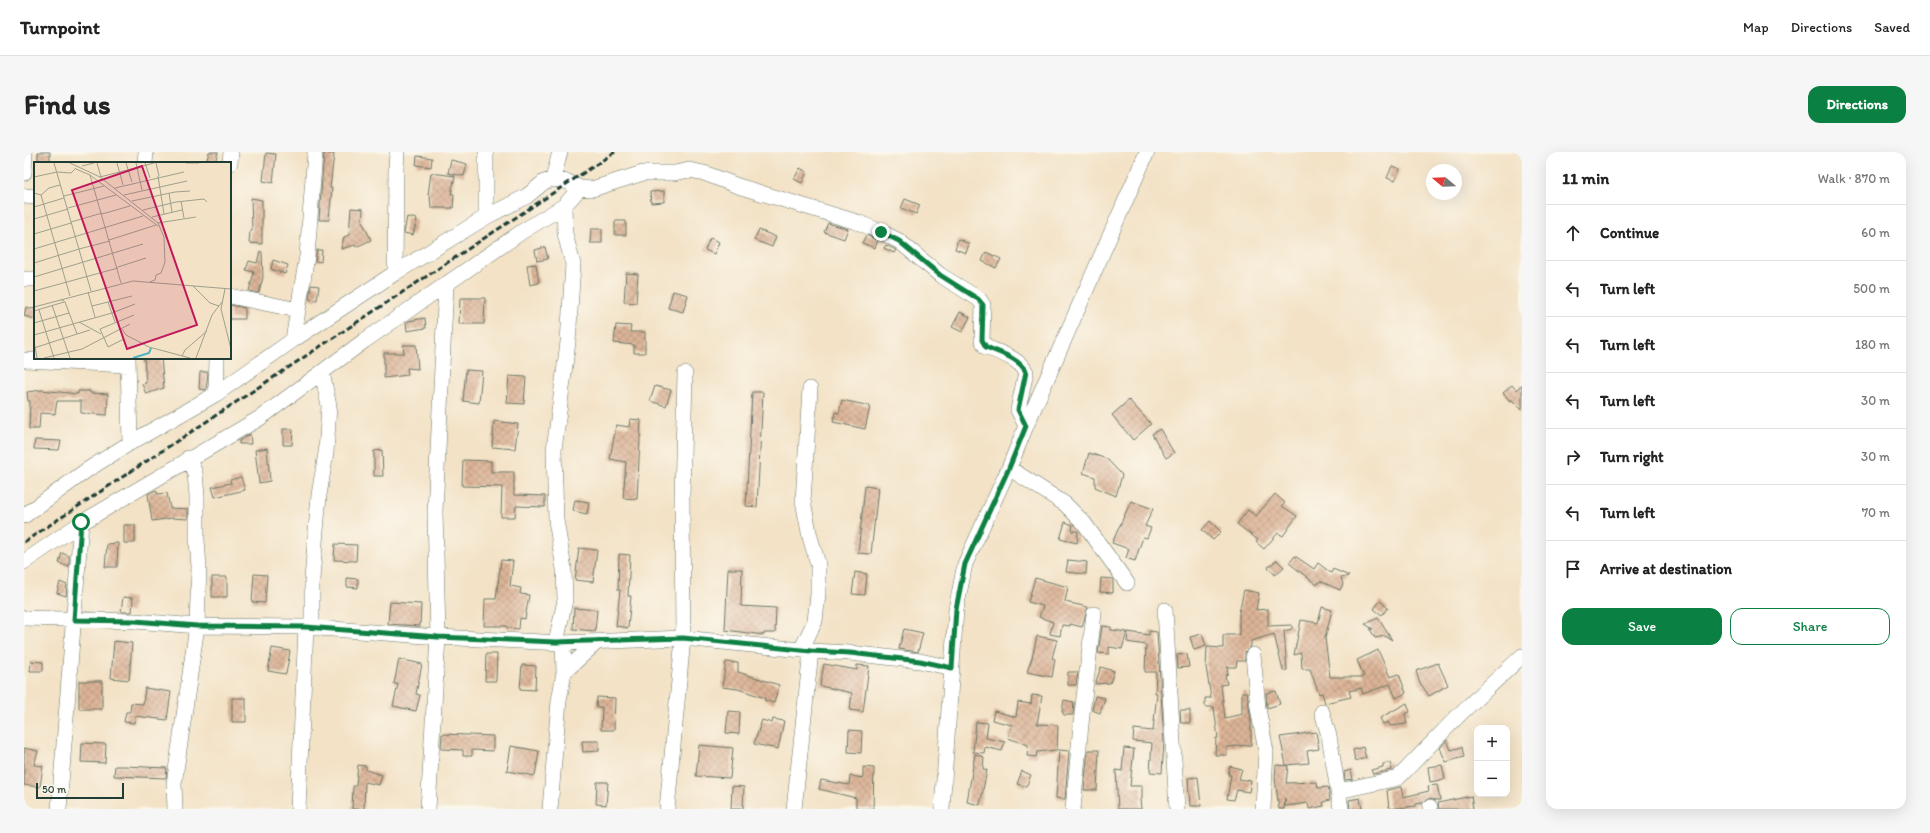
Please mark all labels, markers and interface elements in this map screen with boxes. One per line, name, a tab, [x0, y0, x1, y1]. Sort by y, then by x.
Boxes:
text: Turnpoint	[20, 16, 100, 39]
text: Map	[1743, 19, 1769, 36]
text: Directions	[1791, 19, 1852, 36]
text: Saved	[1874, 19, 1910, 36]
button: Directions	[1808, 86, 1906, 123]
text: Find us	[24, 87, 111, 121]
inset map	[34, 162, 231, 359]
north arrow	[1426, 164, 1462, 200]
text: 11 min	[1562, 168, 1609, 188]
text: Walk · 870 m	[1818, 171, 1890, 186]
icon: ahead	[1562, 222, 1584, 244]
route end	[872, 223, 890, 241]
text: Continue	[1600, 224, 1659, 242]
text: 60 m	[1861, 225, 1890, 240]
icon: left	[1562, 278, 1584, 300]
text: Turn left	[1600, 280, 1655, 298]
text: 500 m	[1853, 281, 1890, 296]
icon: left	[1562, 334, 1584, 356]
text: Turn left	[1600, 336, 1655, 354]
text: 180 m	[1855, 337, 1890, 352]
icon: left	[1562, 390, 1584, 412]
text: Turn left	[1600, 392, 1655, 410]
text: 30 m	[1861, 393, 1890, 408]
icon: right	[1562, 446, 1584, 468]
text: Turn right	[1600, 448, 1664, 466]
text: 30 m	[1861, 449, 1890, 464]
icon: left	[1562, 502, 1584, 524]
text: Turn left	[1600, 504, 1655, 522]
text: 70 m	[1862, 505, 1890, 520]
route start	[72, 513, 90, 531]
icon: arrive	[1562, 558, 1584, 580]
text: Arrive at destination	[1600, 560, 1732, 578]
button: Save	[1562, 608, 1722, 645]
button: Share	[1730, 608, 1890, 645]
map controls	[1474, 725, 1510, 797]
button: +	[1474, 725, 1510, 761]
button: −	[1474, 761, 1510, 797]
scale bar	[36, 781, 124, 800]
text: 50 m	[42, 783, 66, 796]

